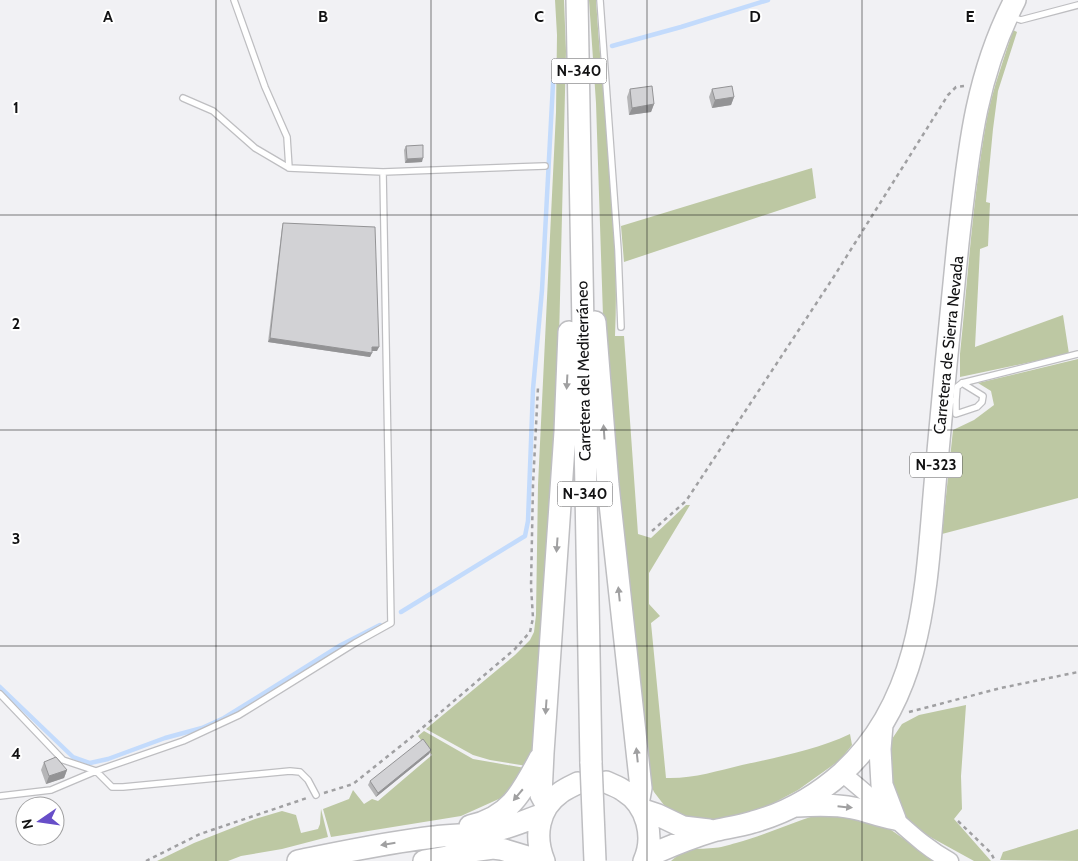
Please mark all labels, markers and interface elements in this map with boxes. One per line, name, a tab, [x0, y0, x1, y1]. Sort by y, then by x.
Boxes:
text: A	[103, 7, 113, 26]
text: B	[318, 7, 328, 26]
text: C	[534, 7, 544, 26]
text: D	[749, 7, 761, 26]
text: E	[965, 7, 975, 26]
road number: N-340	[552, 58, 606, 84]
text: 1	[13, 98, 19, 117]
street label: Carretera de Sierra Nevada	[930, 255, 967, 435]
street label: Carretera del Mediterráneo	[572, 281, 595, 461]
text: 2	[12, 314, 20, 333]
one-way arrow	[563, 375, 571, 391]
one-way arrow	[599, 424, 607, 440]
road number: N-323	[910, 452, 962, 478]
road number: N-340	[558, 482, 612, 506]
text: 3	[12, 529, 20, 548]
one-way arrow	[553, 537, 561, 553]
one-way arrow	[615, 585, 623, 601]
one-way arrow	[542, 699, 550, 715]
text: 4	[11, 744, 21, 763]
one-way arrow	[633, 747, 641, 763]
one-way arrow	[513, 788, 524, 801]
north arrow	[15, 796, 65, 846]
one-way arrow	[837, 803, 853, 811]
text: N	[17, 817, 37, 831]
one-way arrow	[380, 840, 396, 848]

